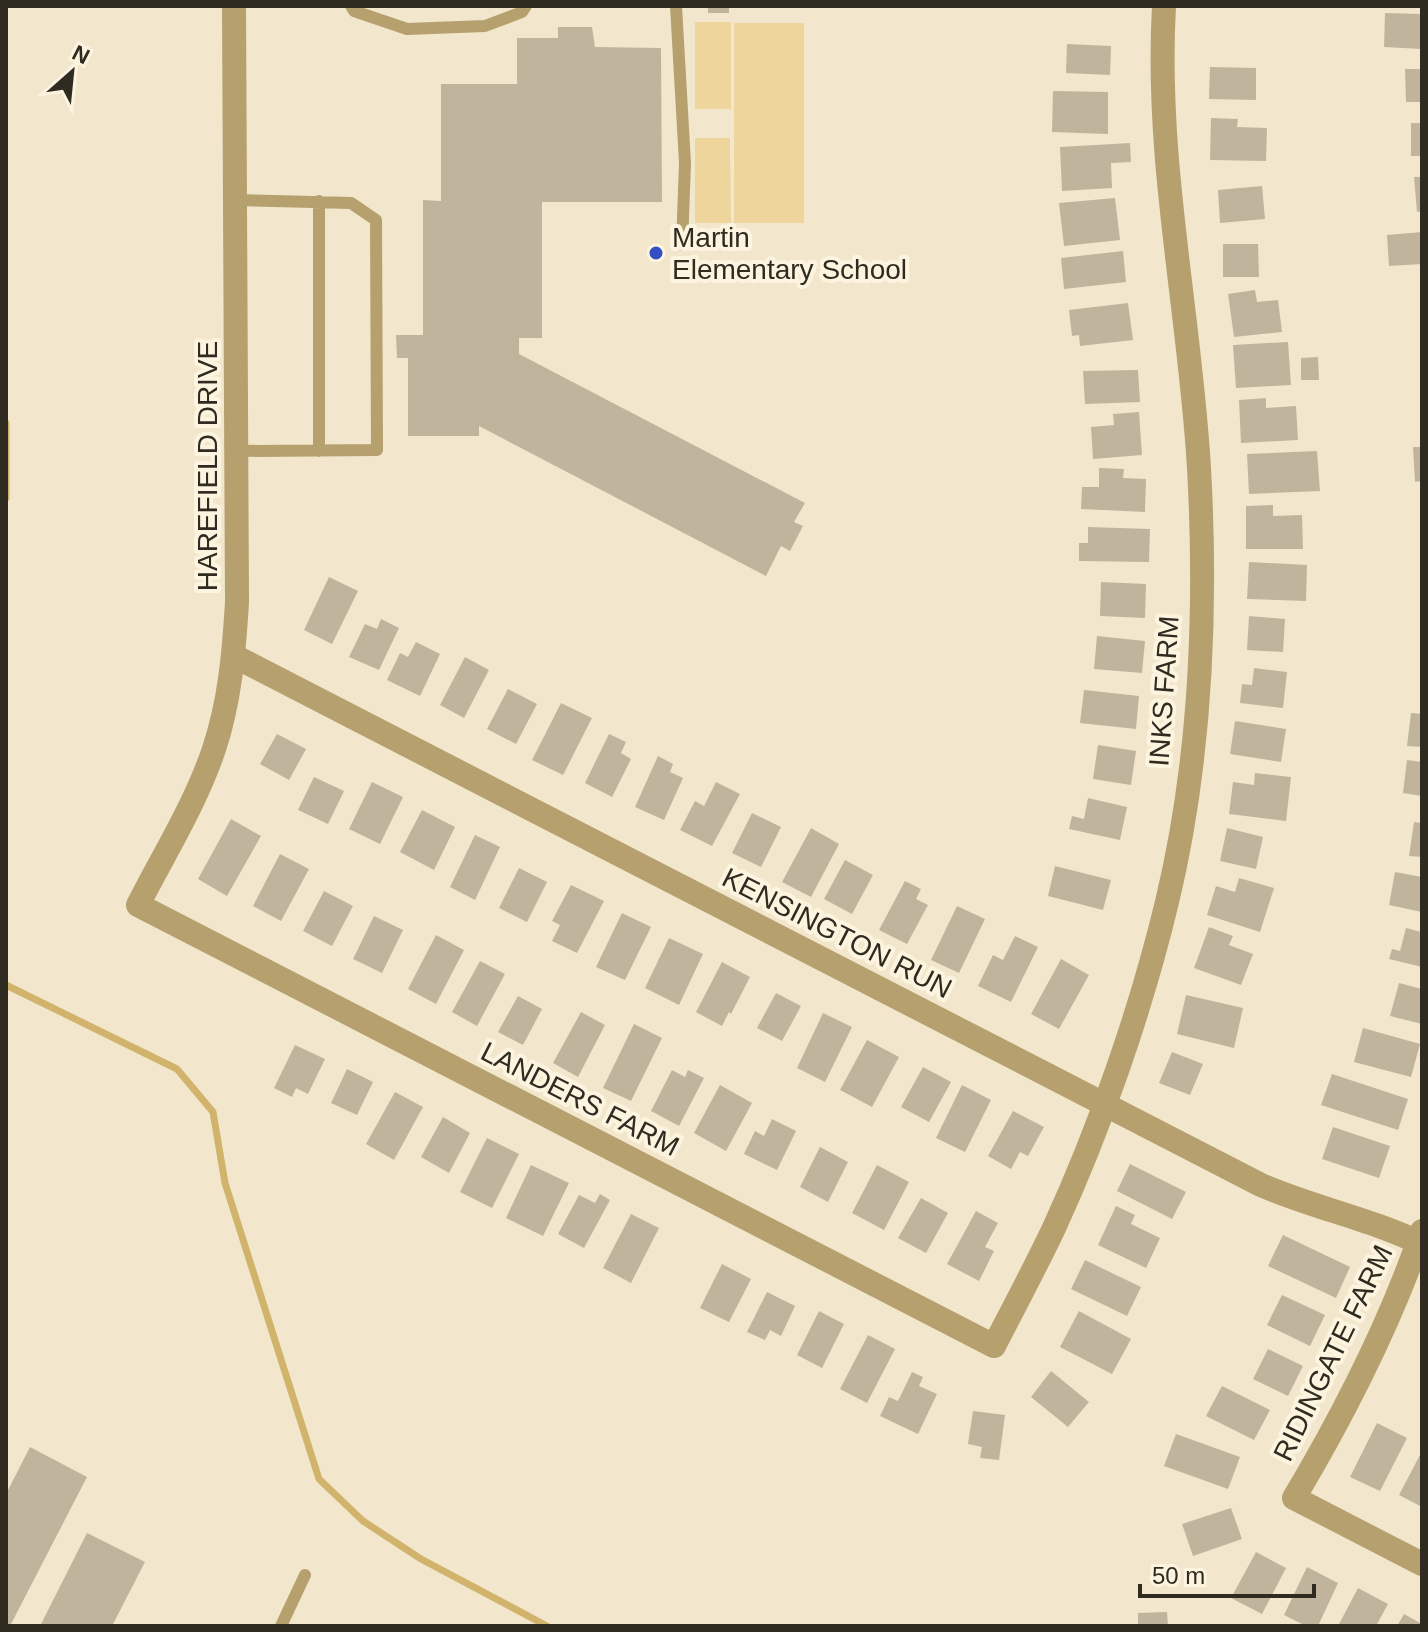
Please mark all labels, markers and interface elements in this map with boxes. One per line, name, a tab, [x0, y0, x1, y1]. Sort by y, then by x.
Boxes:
north arrow	[32, 32, 112, 112]
text: N	[68, 40, 94, 69]
place label: Martin Elementary School	[672, 222, 907, 285]
marker: Martin Elementary School	[647, 244, 665, 262]
street label: HAREFIELD DRIVE	[192, 341, 223, 591]
street label: INKS FARM	[1143, 615, 1185, 767]
street label: KENSINGTON RUN	[717, 862, 957, 1004]
street label: LANDERS FARM	[476, 1036, 684, 1162]
street label: RIDINGATE FARM	[1267, 1240, 1399, 1466]
scale bar	[1140, 1548, 1314, 1598]
text: 50 m	[1152, 1562, 1205, 1589]

